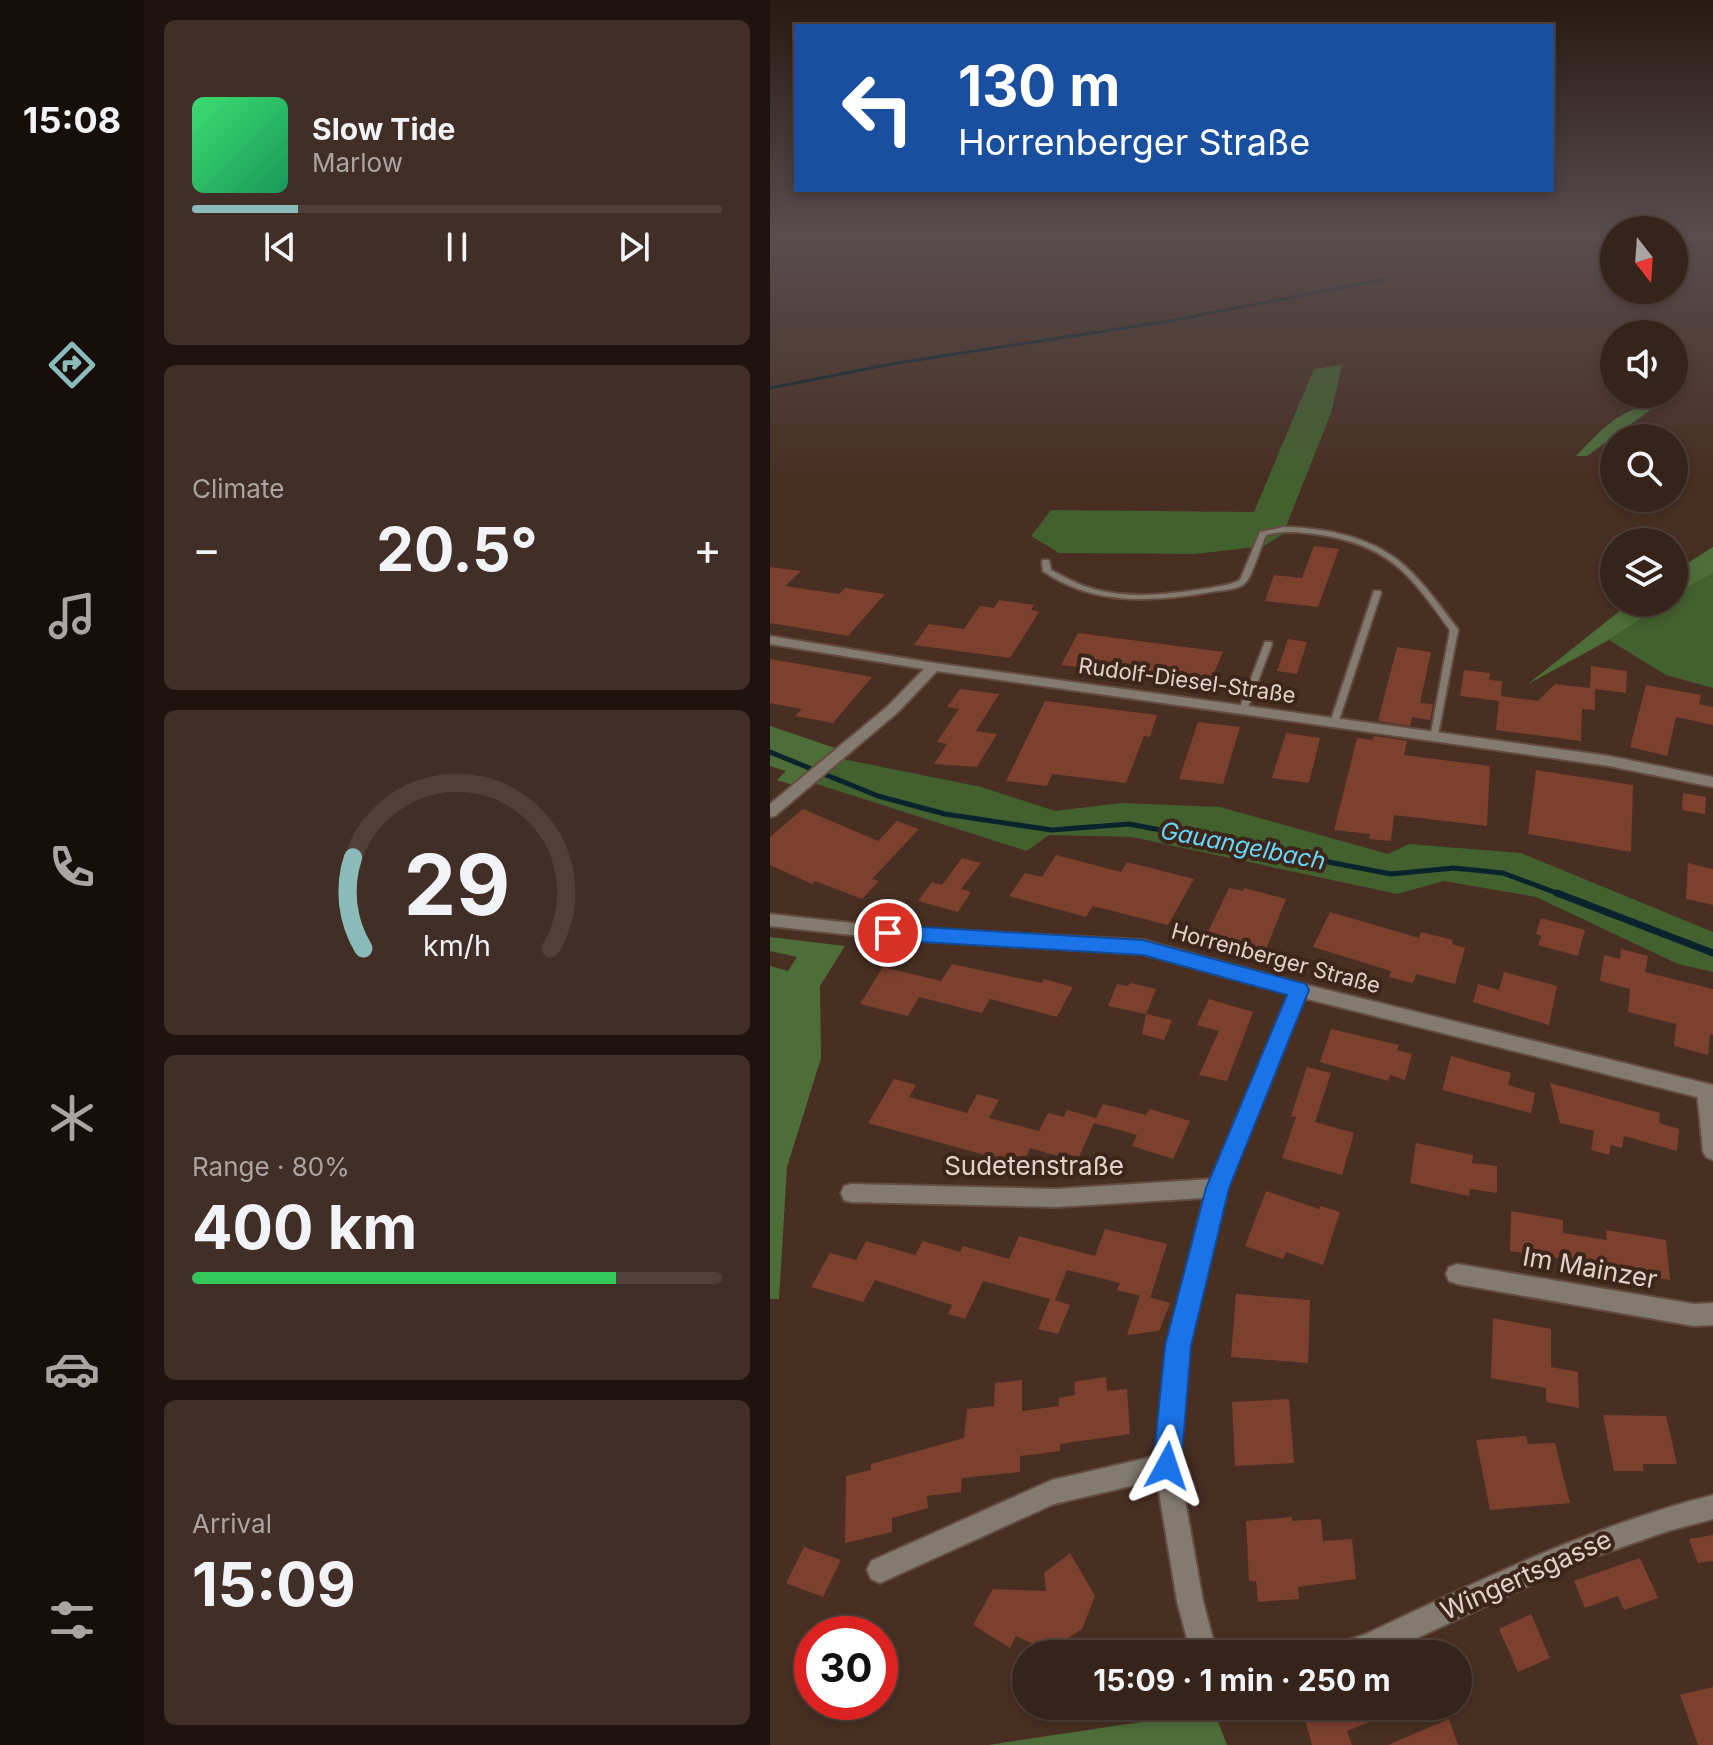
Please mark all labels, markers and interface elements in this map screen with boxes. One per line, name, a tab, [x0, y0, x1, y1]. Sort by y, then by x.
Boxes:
text: 130 m	[958, 52, 1120, 120]
icon: left	[826, 56, 930, 160]
text: 15:08	[23, 98, 121, 142]
text: Slow Tide	[312, 111, 455, 147]
text: Horrenberger Straße	[958, 120, 1310, 164]
text: Marlow	[312, 147, 403, 178]
north arrow	[1600, 216, 1688, 304]
map controls	[1600, 216, 1688, 616]
icon: previous	[258, 225, 302, 269]
icon: pause	[435, 225, 479, 269]
icon: next	[612, 225, 656, 269]
button: sound	[1600, 320, 1688, 408]
icon: directions	[44, 337, 100, 393]
button: search	[1600, 424, 1688, 512]
text: Climate	[192, 473, 284, 504]
text: 20.5°	[376, 513, 538, 585]
text: −	[192, 522, 221, 576]
text: +	[693, 522, 722, 576]
button: layers	[1600, 528, 1688, 616]
icon: music	[44, 588, 100, 644]
street label: Rudolf-Diesel-Straße	[1077, 652, 1297, 708]
water label: Gauangelbach	[1158, 815, 1328, 876]
text: 29	[404, 833, 510, 934]
icon: phone	[44, 839, 100, 895]
pin	[854, 899, 922, 967]
icon: arrive	[866, 911, 910, 955]
street label: Horrenberger Straße	[1169, 918, 1383, 998]
text: km/h	[423, 928, 491, 963]
icon: climate	[44, 1090, 100, 1146]
street label: Sudetenstraße	[944, 1150, 1124, 1181]
text: Range · 80%	[192, 1151, 350, 1182]
text: 400 km	[192, 1191, 417, 1263]
street label: Im Mainzer	[1521, 1240, 1660, 1295]
icon: car	[44, 1341, 100, 1397]
position arrow	[1125, 1424, 1209, 1508]
text: Arrival	[192, 1508, 272, 1539]
street label: Wingertsgasse	[1436, 1523, 1616, 1626]
text: 15:09	[192, 1548, 356, 1620]
icon: filters	[44, 1592, 100, 1648]
speed limit sign: 30	[794, 1616, 898, 1720]
text: 15:09 · 1 min · 250 m	[1093, 1662, 1391, 1698]

